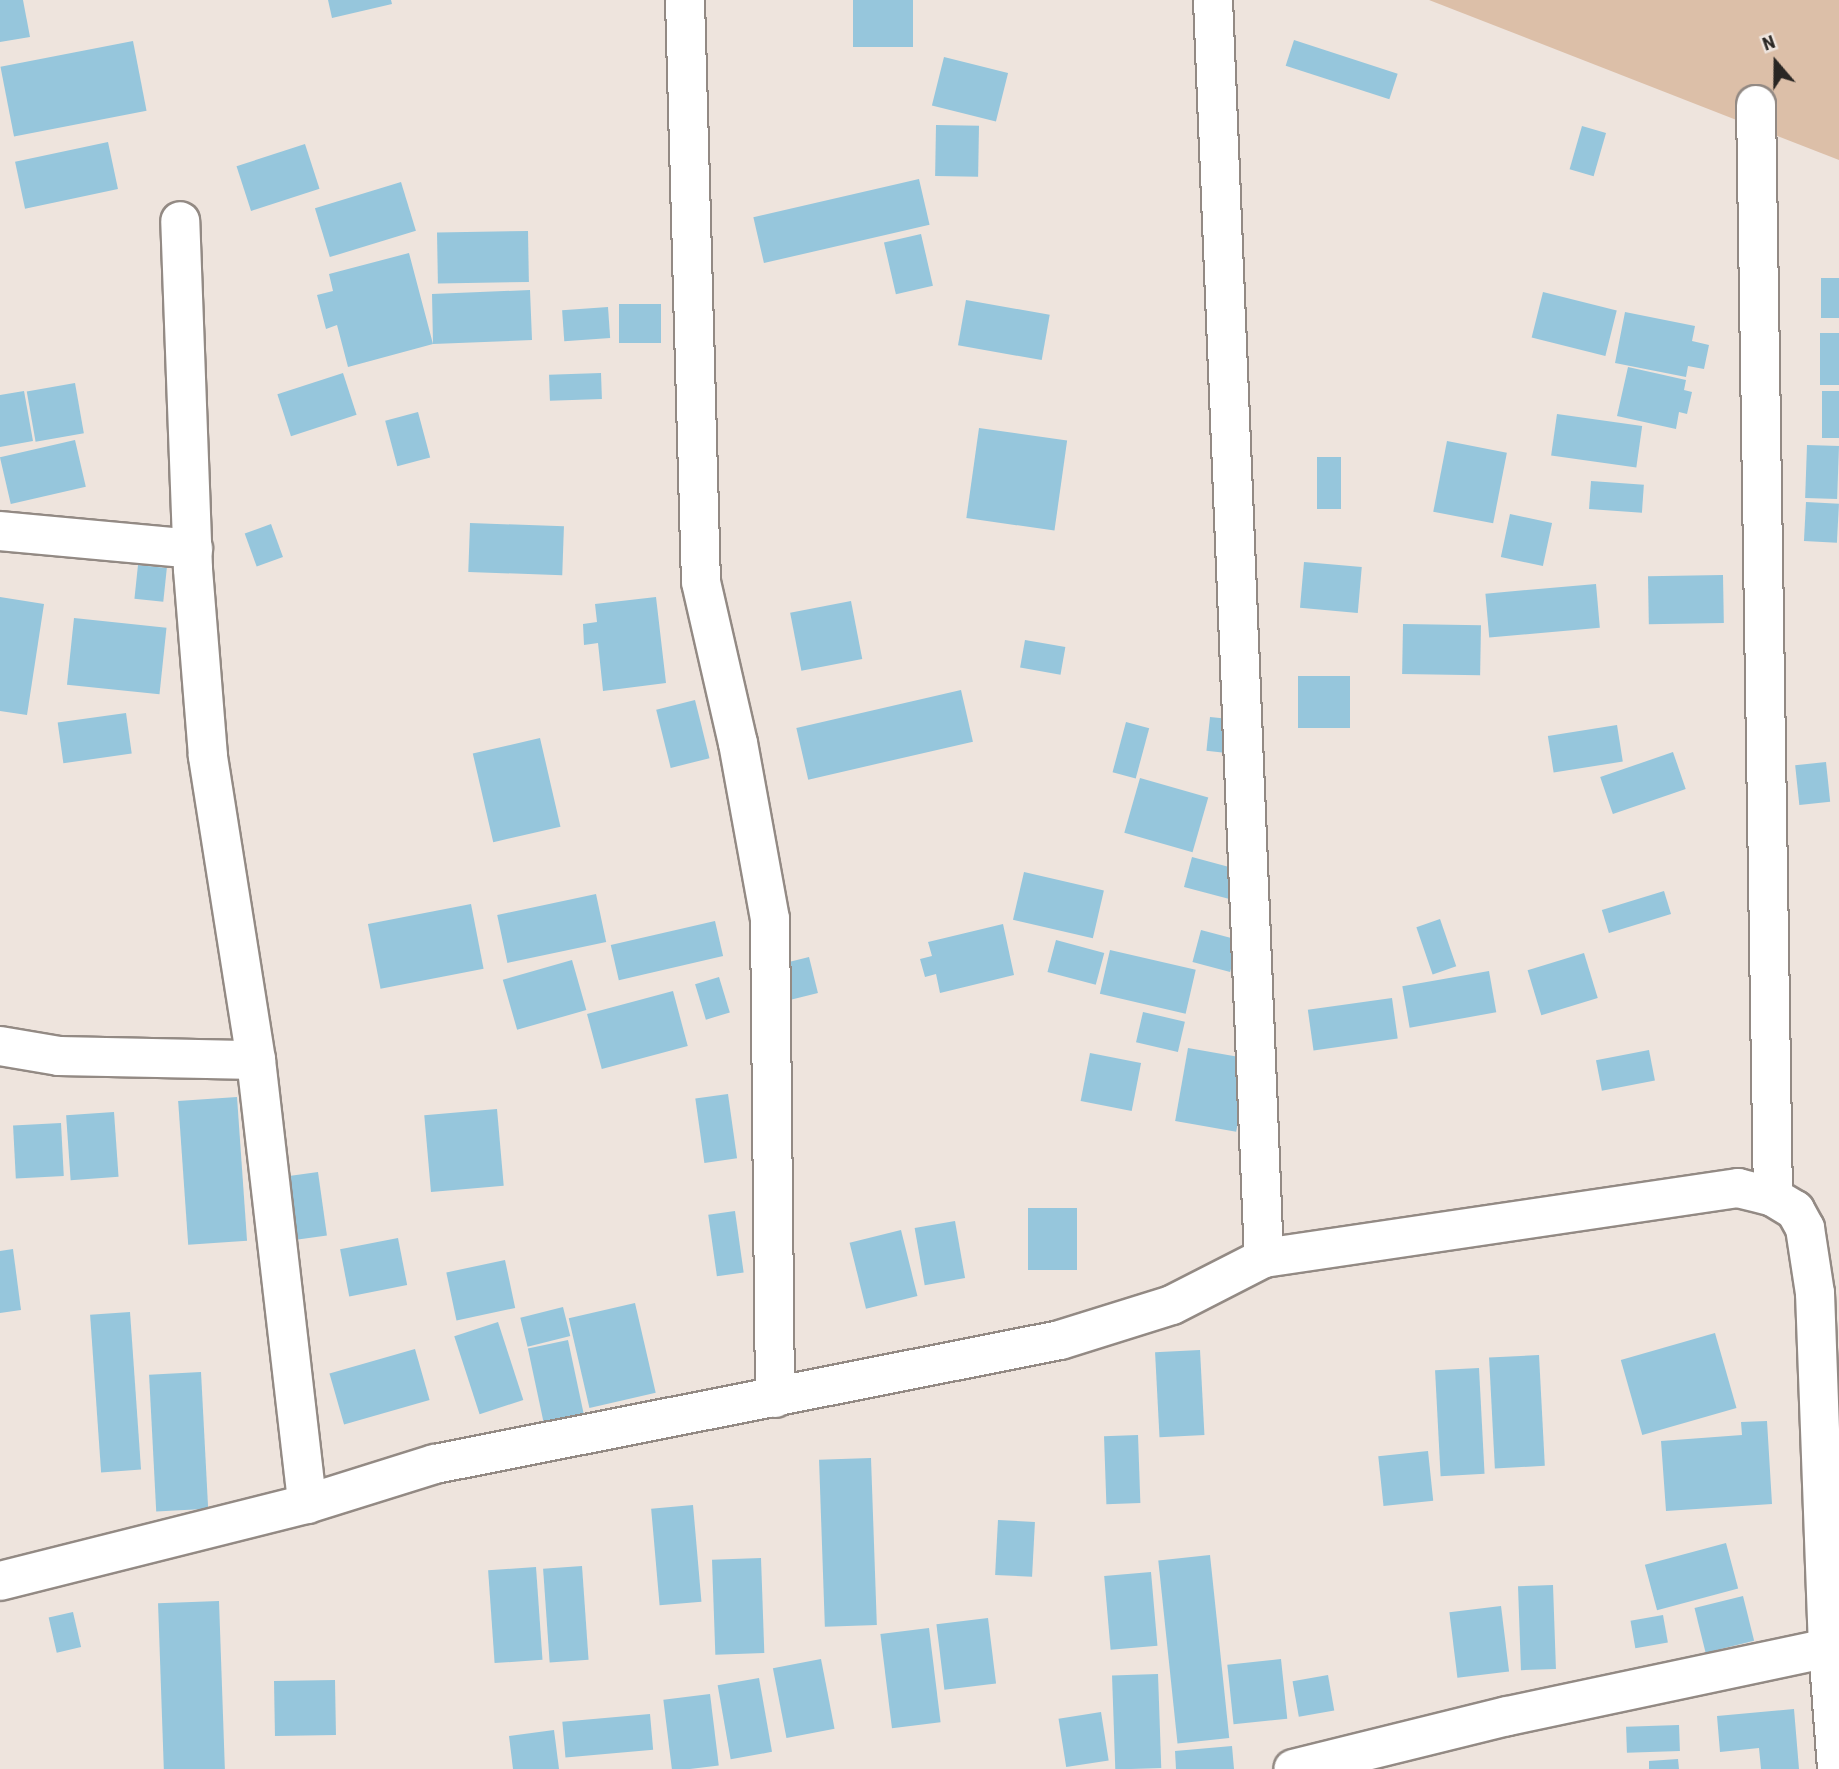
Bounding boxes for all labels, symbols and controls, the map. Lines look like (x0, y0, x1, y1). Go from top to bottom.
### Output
north arrow (1741, 28, 1811, 98)
text: N (1759, 30, 1778, 56)

